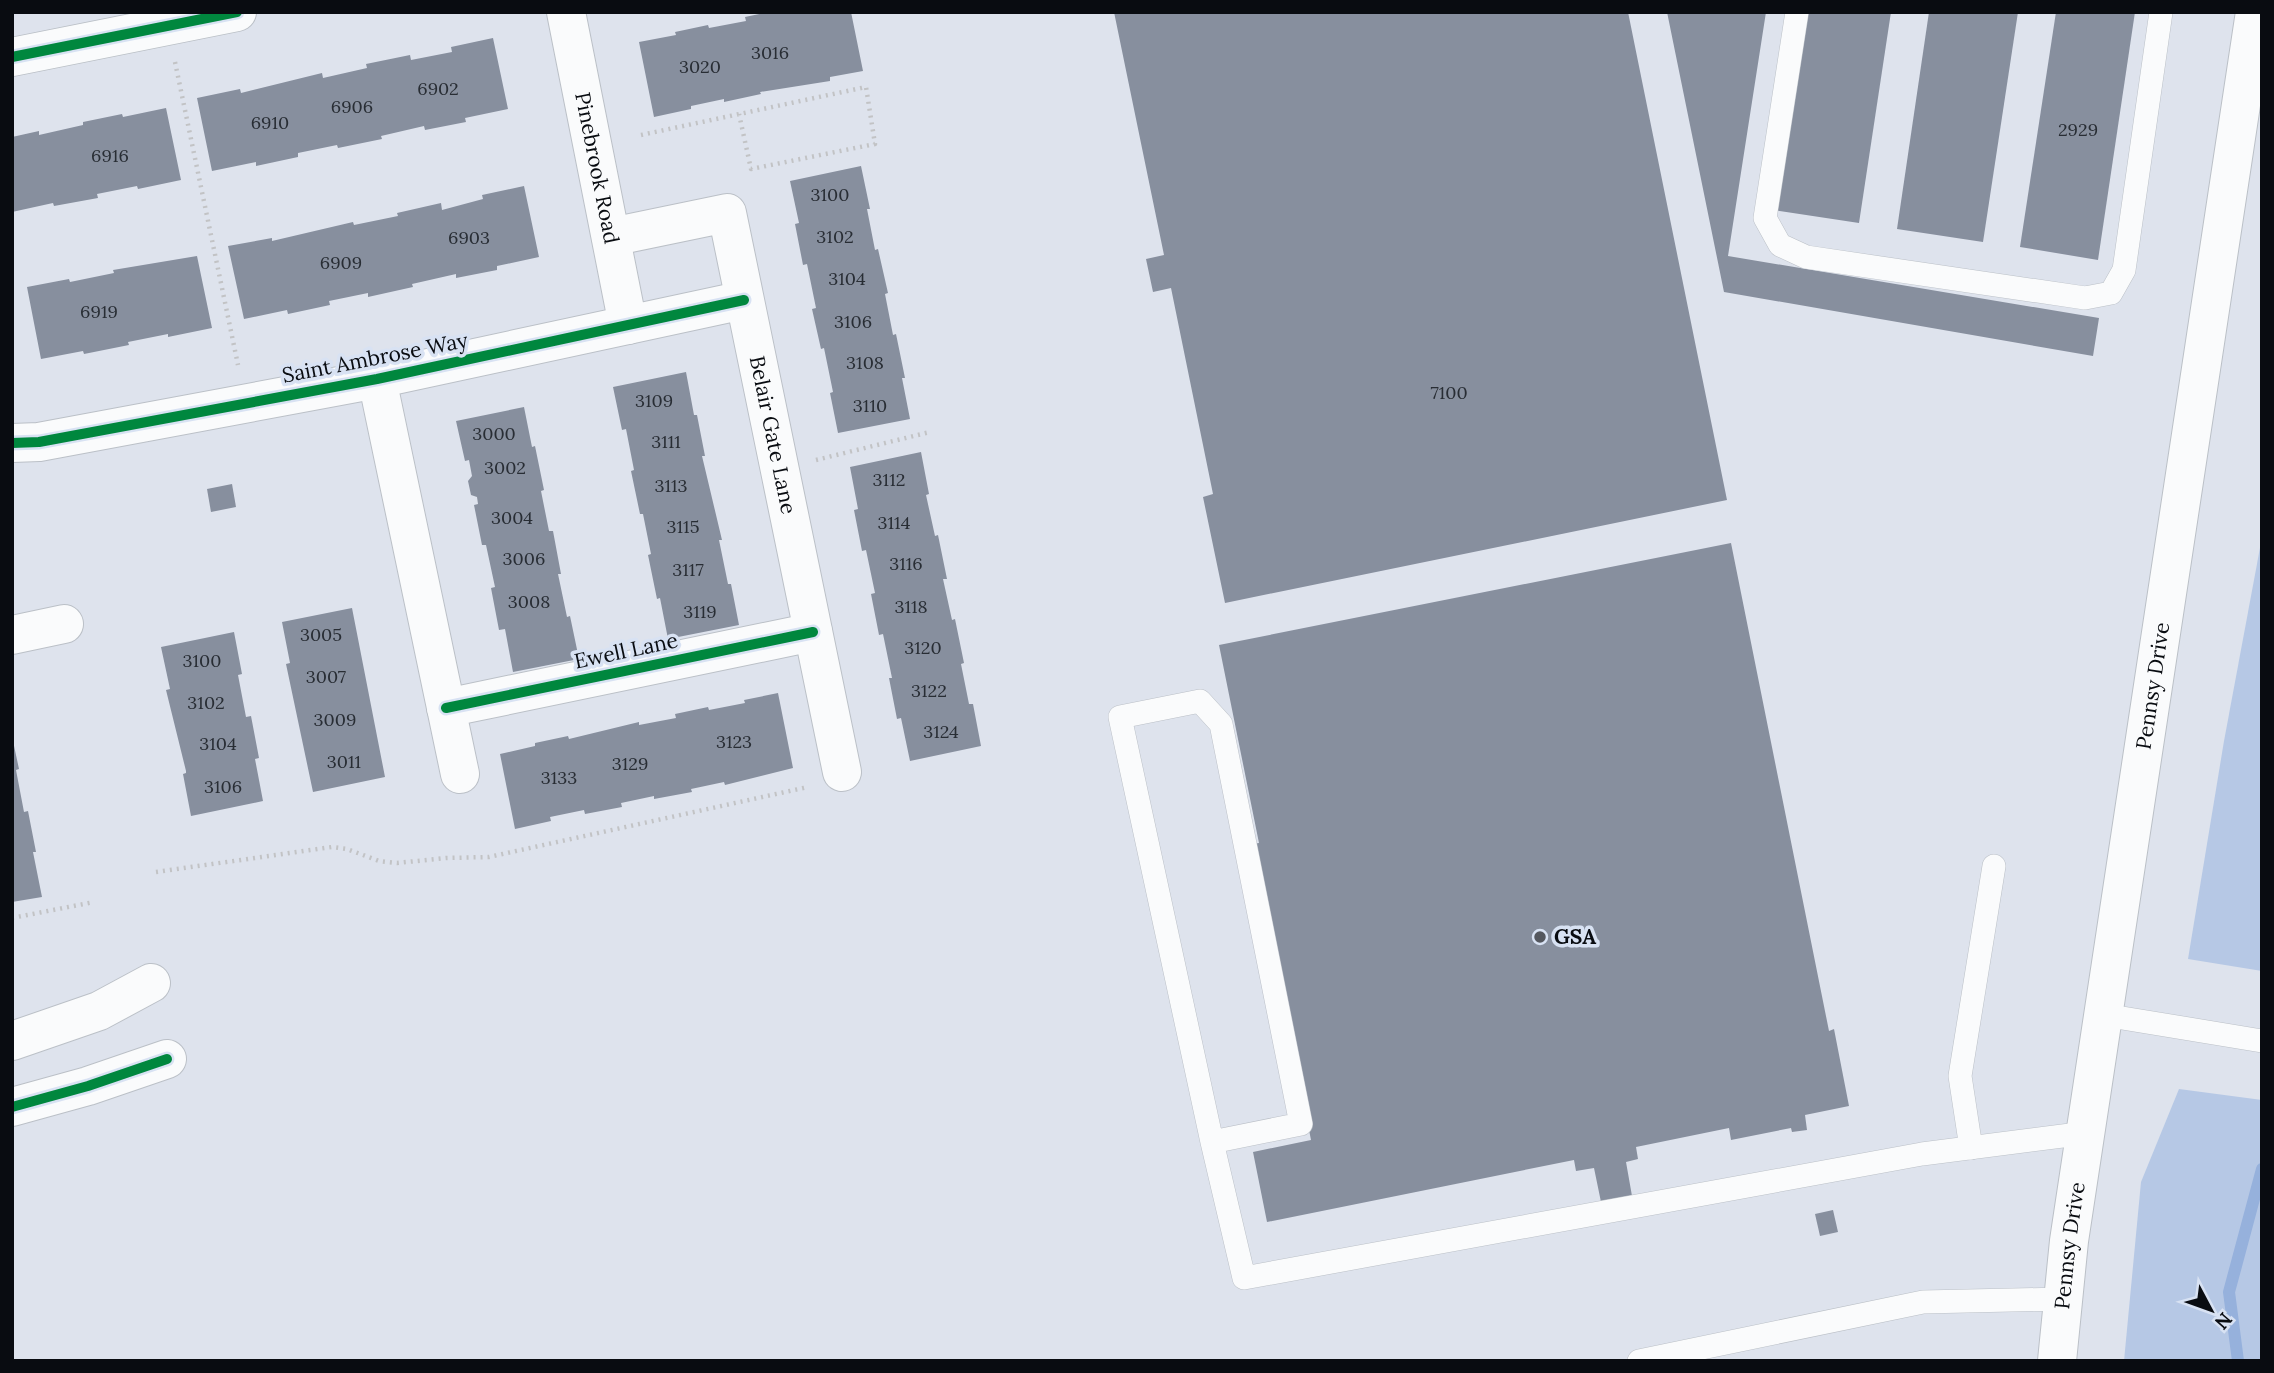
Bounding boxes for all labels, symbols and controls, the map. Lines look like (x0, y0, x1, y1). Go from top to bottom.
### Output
house number: 3016 (751, 41, 789, 64)
house number: 3020 (679, 55, 721, 78)
house number: 6902 (417, 77, 459, 100)
street label: Pinebrook Road (569, 90, 626, 246)
house number: 6906 (331, 95, 373, 118)
house number: 6910 (251, 111, 289, 134)
house number: 2929 (2058, 118, 2098, 141)
house number: 6916 (91, 144, 129, 167)
house number: 3100 (811, 183, 849, 206)
house number: 3102 (816, 225, 854, 248)
house number: 6903 (448, 226, 490, 249)
house number: 6909 (320, 251, 362, 274)
house number: 3104 (828, 267, 866, 290)
house number: 6919 (80, 300, 118, 323)
house number: 3106 (834, 310, 872, 333)
street label: Saint Ambrose Way (280, 326, 470, 389)
house number: 3108 (846, 351, 884, 374)
street label: Belair Gate Lane (744, 353, 803, 516)
house number: 7100 (1430, 381, 1468, 404)
house number: 3109 (635, 389, 673, 412)
house number: 3110 (853, 394, 887, 417)
house number: 3000 (472, 422, 516, 445)
house number: 3111 (651, 430, 681, 453)
house number: 3002 (484, 456, 526, 479)
house number: 3112 (873, 468, 905, 491)
house number: 3113 (654, 474, 688, 497)
house number: 3004 (491, 506, 533, 529)
house number: 3114 (878, 511, 911, 534)
house number: 3115 (667, 515, 699, 538)
house number: 3006 (503, 547, 545, 570)
house number: 3116 (889, 552, 923, 575)
house number: 3117 (672, 558, 704, 581)
house number: 3008 (508, 590, 550, 613)
house number: 3118 (894, 595, 928, 618)
house number: 3119 (683, 600, 717, 623)
street label: Pennsy Drive (2130, 620, 2175, 751)
house number: 3005 (300, 623, 342, 646)
street label: Ewell Lane (572, 626, 680, 675)
house number: 3120 (904, 636, 942, 659)
house number: 3100 (183, 649, 221, 672)
house number: 3007 (306, 665, 346, 688)
house number: 3122 (911, 679, 947, 702)
house number: 3102 (187, 691, 225, 714)
house number: 3009 (314, 708, 356, 731)
house number: 3124 (923, 720, 959, 743)
house number: 3123 (716, 730, 752, 753)
house number: 3104 (199, 732, 237, 755)
house number: 3011 (327, 750, 361, 773)
house number: 3129 (612, 752, 648, 775)
house number: 3133 (541, 766, 577, 789)
house number: 3106 (204, 775, 242, 798)
place label: GSA (1554, 923, 1596, 950)
marker: GSA (1532, 929, 1548, 945)
street label: Pennsy Drive (2048, 1180, 2091, 1311)
north arrow (2176, 1275, 2246, 1345)
text: N (2210, 1308, 2238, 1335)

